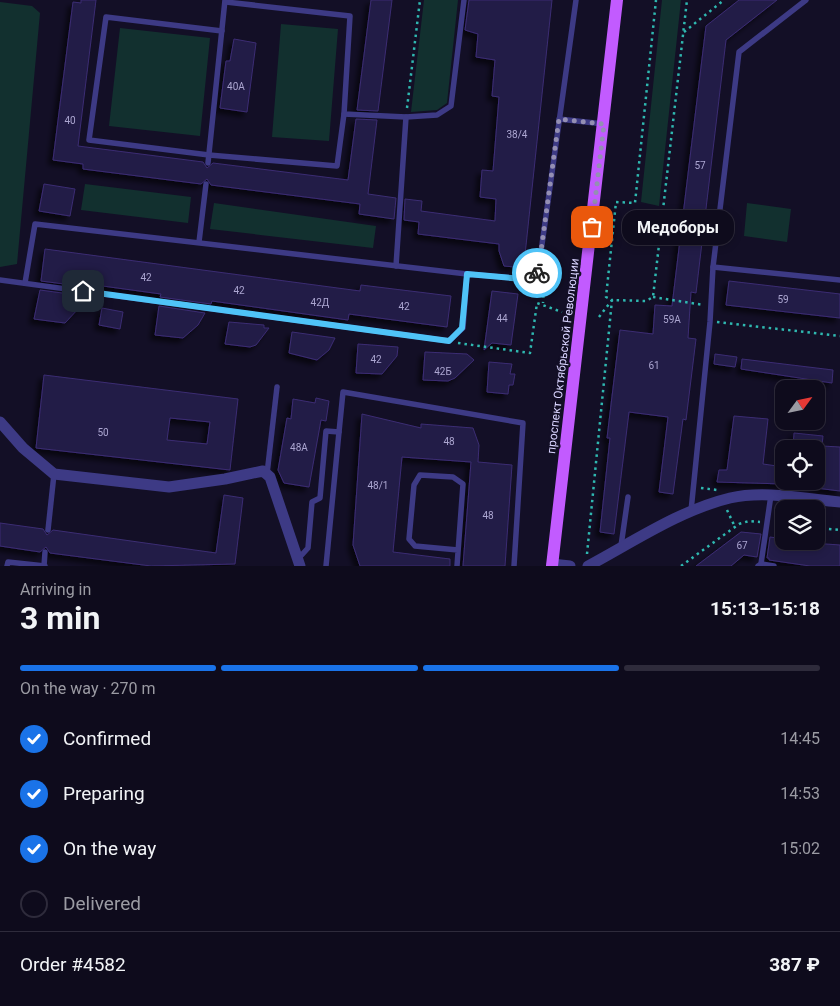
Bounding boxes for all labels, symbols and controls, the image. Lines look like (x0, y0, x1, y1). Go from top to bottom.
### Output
house number: 40А (227, 81, 245, 92)
house number: 40 (64, 115, 76, 126)
house number: 38/4 (507, 129, 528, 140)
house number: 57 (694, 160, 706, 171)
pin (571, 206, 613, 248)
callout: Медоборы (622, 210, 734, 244)
icon: bag (578, 213, 606, 241)
text: Медоборы (637, 218, 719, 237)
courier (512, 248, 562, 298)
street label: проспект Октябрьской Революции (544, 257, 582, 455)
icon: bike (523, 259, 551, 287)
pin (62, 270, 104, 312)
house number: 42 (140, 272, 152, 283)
icon: home (69, 277, 97, 305)
house number: 42 (233, 285, 245, 296)
house number: 59 (777, 294, 789, 305)
house number: 42Д (311, 297, 330, 308)
house number: 42 (398, 301, 410, 312)
house number: 44 (496, 313, 508, 324)
house number: 59А (663, 314, 681, 325)
house number: 42 (370, 354, 382, 365)
house number: 61 (648, 360, 660, 371)
house number: 42Б (434, 366, 452, 377)
north arrow (775, 380, 825, 430)
map controls (775, 380, 825, 550)
house number: 50 (97, 427, 109, 438)
house number: 48 (443, 436, 455, 447)
button: locate (775, 440, 825, 490)
house number: 48А (290, 442, 308, 453)
house number: 48/1 (368, 480, 389, 491)
button: layers (775, 500, 825, 550)
house number: 48 (482, 510, 494, 521)
house number: 67 (736, 540, 748, 551)
text: Arriving in (20, 580, 91, 599)
text: 15:13–15:18 (710, 597, 820, 620)
text: 3 min (20, 599, 100, 637)
text: On the way · 270 m (20, 679, 156, 698)
icon: check (20, 725, 48, 753)
text: Confirmed (63, 727, 151, 750)
text: 14:45 (780, 729, 820, 748)
icon: check (20, 780, 48, 808)
text: Preparing (63, 782, 145, 805)
text: 14:53 (780, 784, 820, 803)
icon: check (20, 835, 48, 863)
text: On the way (63, 837, 156, 860)
text: 15:02 (780, 839, 820, 858)
text: Delivered (63, 892, 141, 915)
text: Order #4582 (20, 953, 126, 976)
text: 387 ₽ (769, 953, 820, 976)

